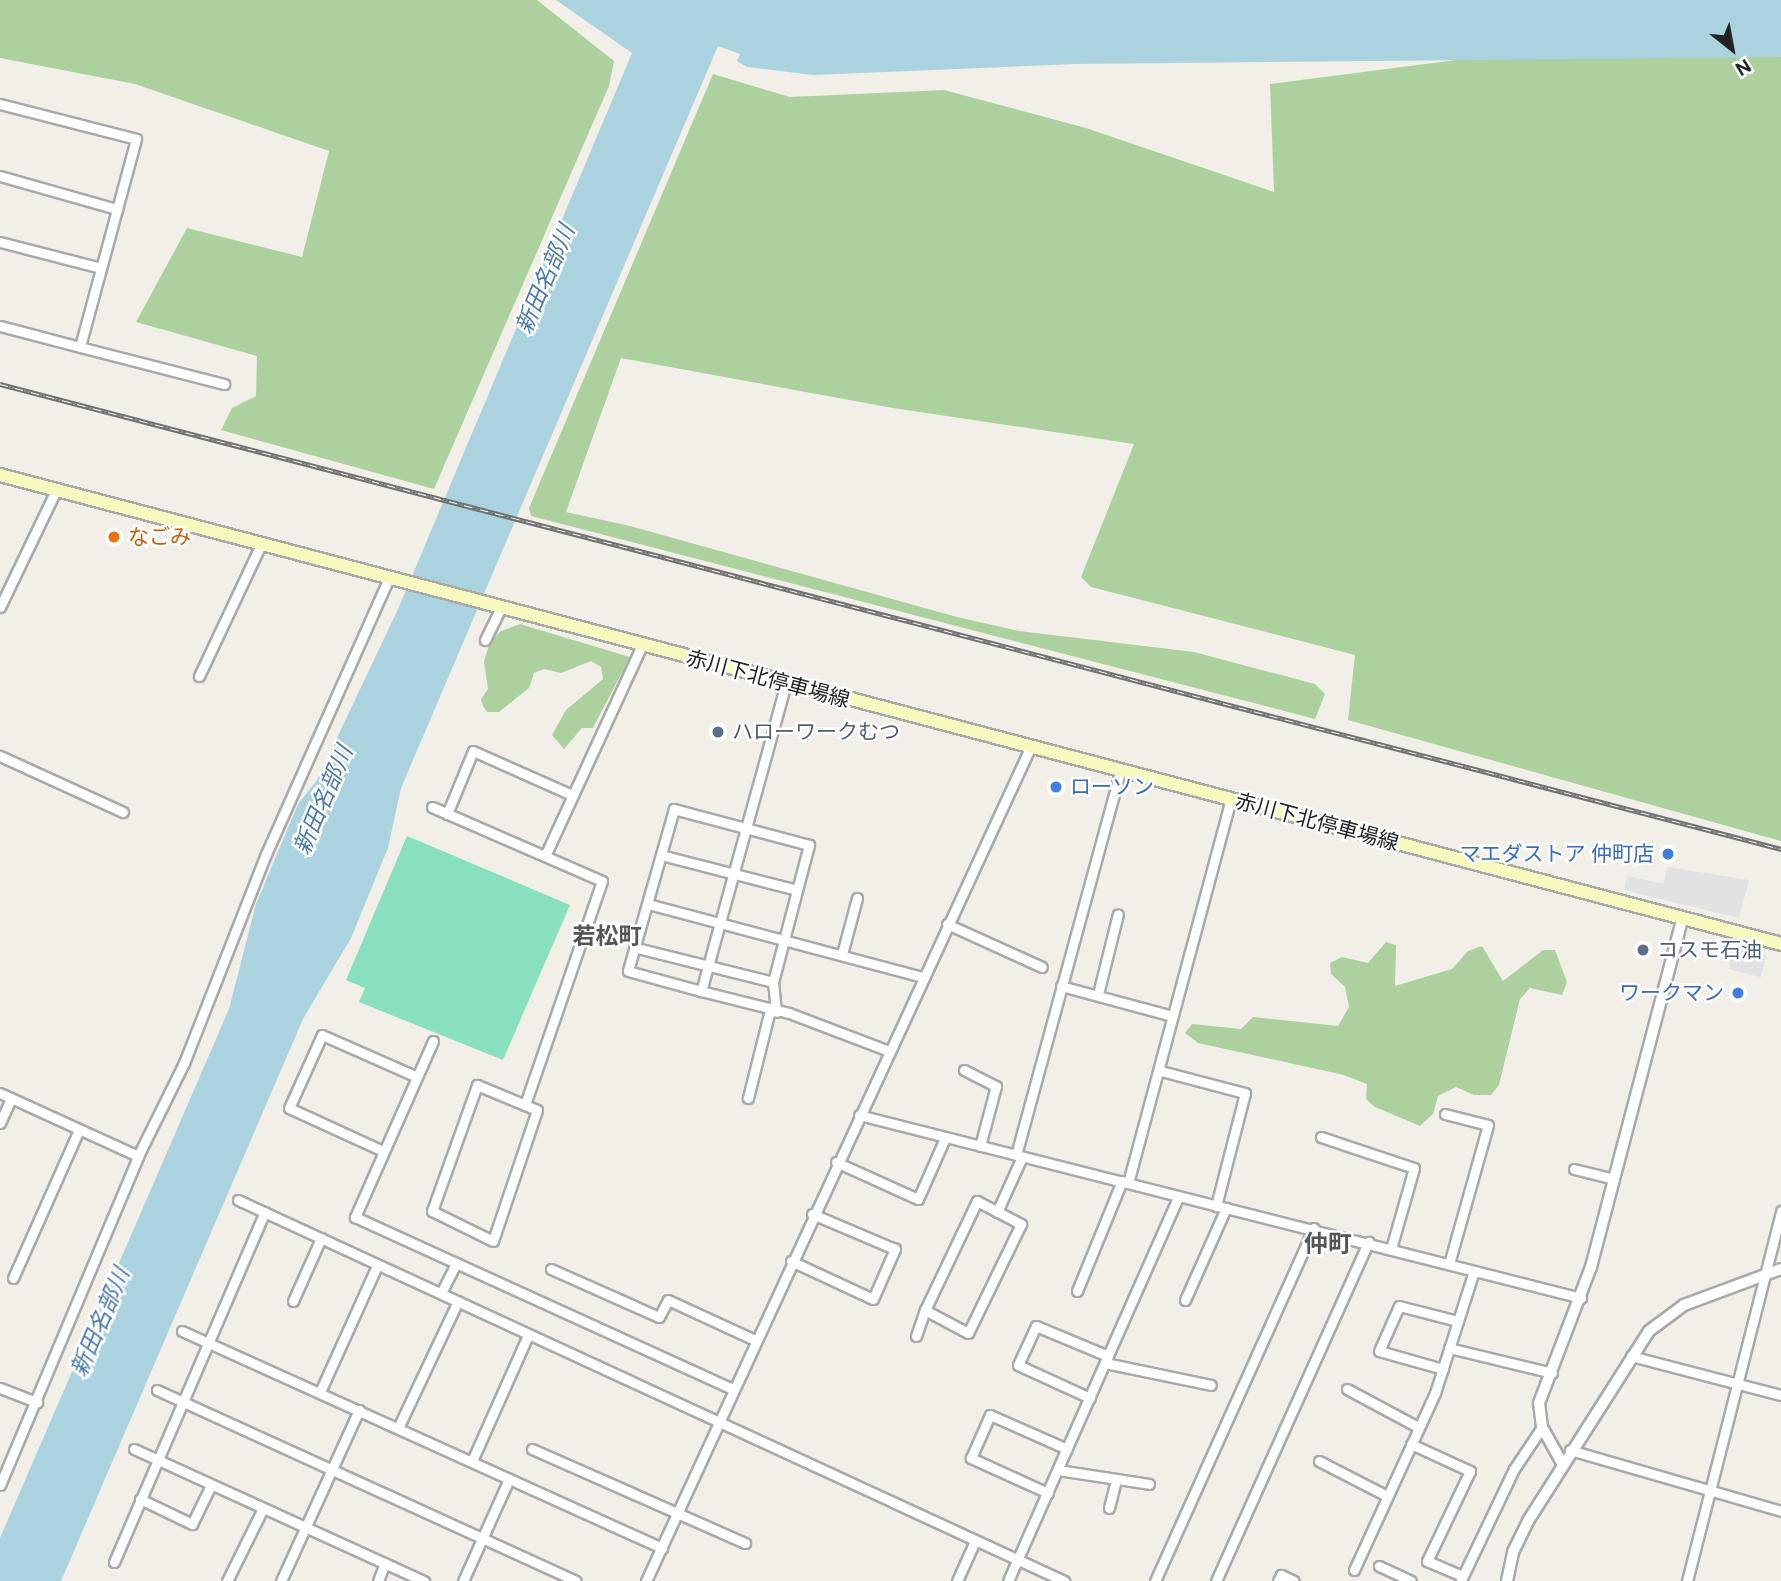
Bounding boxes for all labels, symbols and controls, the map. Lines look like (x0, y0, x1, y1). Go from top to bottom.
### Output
north arrow (1697, 14, 1767, 84)
text: N (1731, 53, 1755, 82)
water label: 新田名部川 (510, 221, 580, 337)
place label: なごみ (128, 524, 191, 550)
marker: なごみ (106, 529, 122, 545)
street label: 赤川下北停車場線 (684, 645, 852, 713)
place label: ハローワークむつ (732, 719, 900, 745)
marker: ハローワークむつ (710, 724, 726, 740)
water label: 新田名部川 (288, 742, 358, 858)
place label: ローソン (1070, 774, 1154, 800)
marker: ローソン (1048, 779, 1064, 795)
street label: 赤川下北停車場線 (1233, 788, 1401, 856)
place label: マエダストア 仲町店 (1459, 841, 1654, 867)
marker: マエダストア 仲町店 (1660, 846, 1676, 862)
district label: 若松町 (573, 922, 641, 950)
place label: コスモ石油 (1657, 937, 1762, 963)
marker: コスモ石油 (1635, 942, 1651, 958)
place label: ワークマン (1619, 980, 1724, 1006)
marker: ワークマン (1730, 985, 1746, 1001)
district label: 仲町 (1304, 1230, 1352, 1258)
water label: 新田名部川 (65, 1264, 135, 1380)

